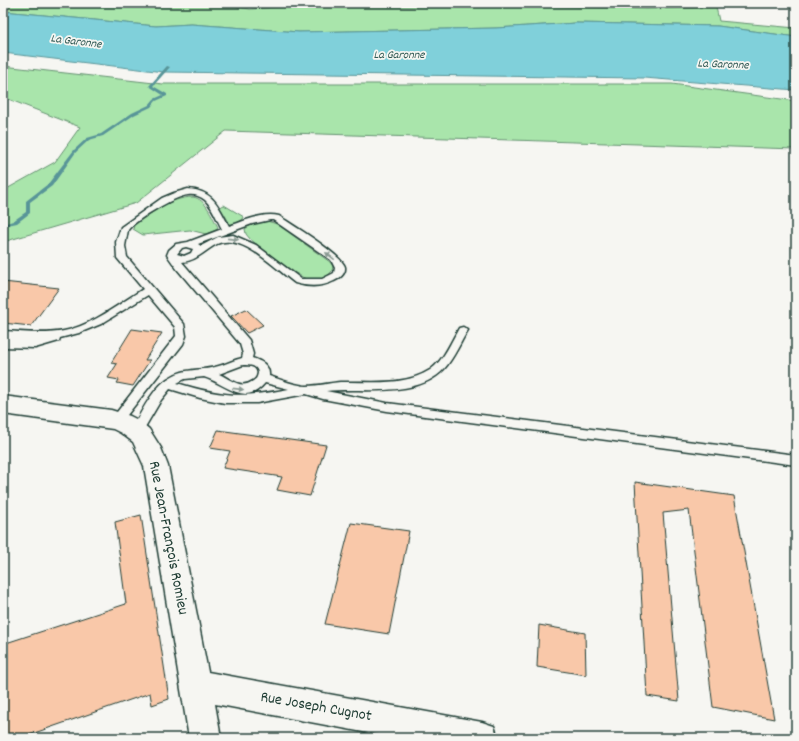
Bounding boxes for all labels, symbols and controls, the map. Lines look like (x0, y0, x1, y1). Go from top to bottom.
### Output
water label: La Garonne (50, 30, 103, 54)
water label: La Garonne (373, 47, 425, 64)
water label: La Garonne (697, 56, 750, 74)
one-way arrow (227, 235, 239, 242)
one-way arrow (325, 252, 336, 260)
one-way arrow (232, 385, 245, 392)
street label: Rue Jean-François Romieu (142, 459, 194, 617)
street label: Rue Joseph Cugnot (258, 686, 374, 728)

